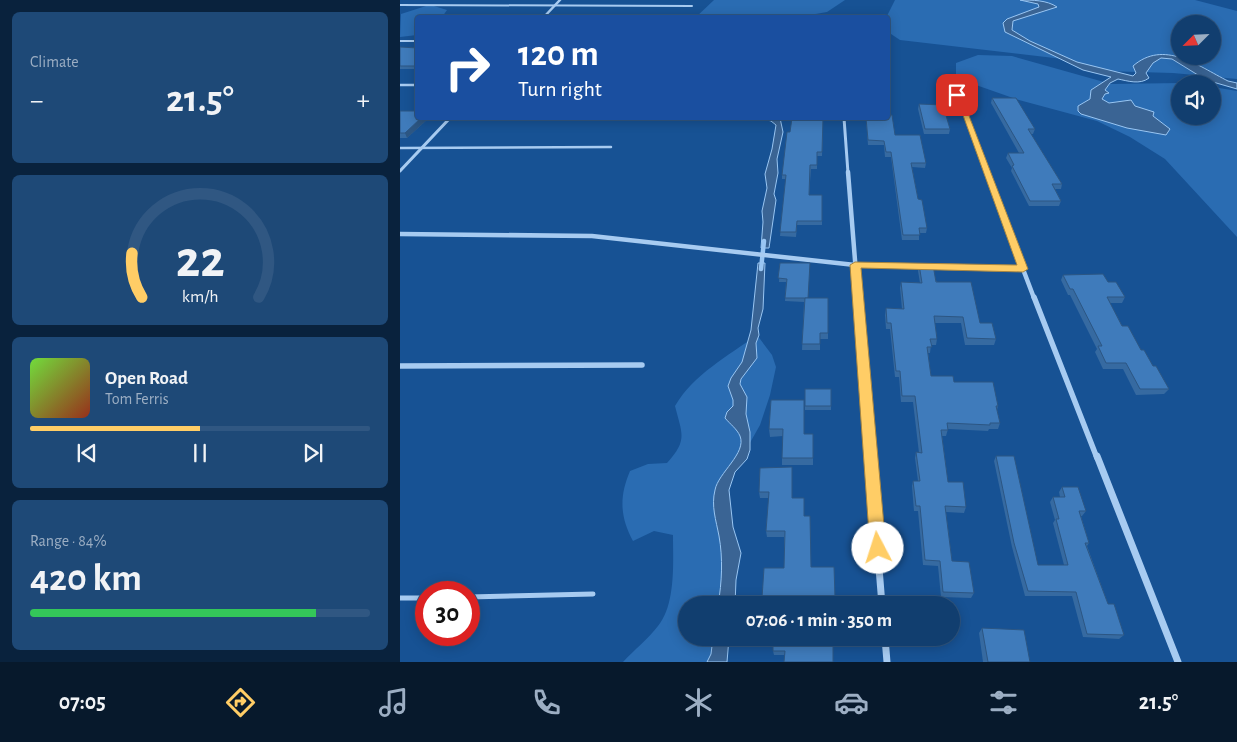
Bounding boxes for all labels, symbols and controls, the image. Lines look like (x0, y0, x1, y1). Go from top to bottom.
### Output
north arrow (1171, 15, 1221, 65)
map controls (1171, 15, 1221, 125)
icon: right (435, 35, 500, 100)
text: 120 m (518, 37, 599, 72)
text: Climate (30, 54, 79, 70)
pin (936, 74, 978, 116)
button: sound (1171, 75, 1221, 125)
text: Turn right (518, 78, 602, 100)
text: 21.5° (166, 81, 234, 119)
icon: arrive (943, 81, 971, 109)
text: − (30, 87, 43, 115)
text: + (357, 87, 370, 115)
text: 22 (176, 234, 224, 286)
text: km/h (182, 288, 218, 306)
text: Open Road (105, 369, 188, 388)
text: Tom Ferris (105, 391, 169, 407)
icon: previous (73, 439, 101, 467)
icon: pause (186, 439, 214, 467)
icon: next (299, 439, 327, 467)
position arrow (851, 521, 903, 573)
text: Range · 84% (30, 533, 107, 549)
text: 420 km (30, 560, 142, 598)
speed limit sign: 30 (415, 581, 480, 646)
text: 07:06 · 1 min · 350 m (746, 611, 892, 630)
icon: directions (223, 685, 258, 720)
icon: music (376, 685, 411, 720)
icon: phone (529, 685, 564, 720)
icon: climate (681, 685, 716, 720)
icon: car (834, 685, 869, 720)
icon: filters (986, 685, 1021, 720)
text: 07:05 (59, 691, 106, 713)
text: 21.5° (1139, 691, 1178, 713)

